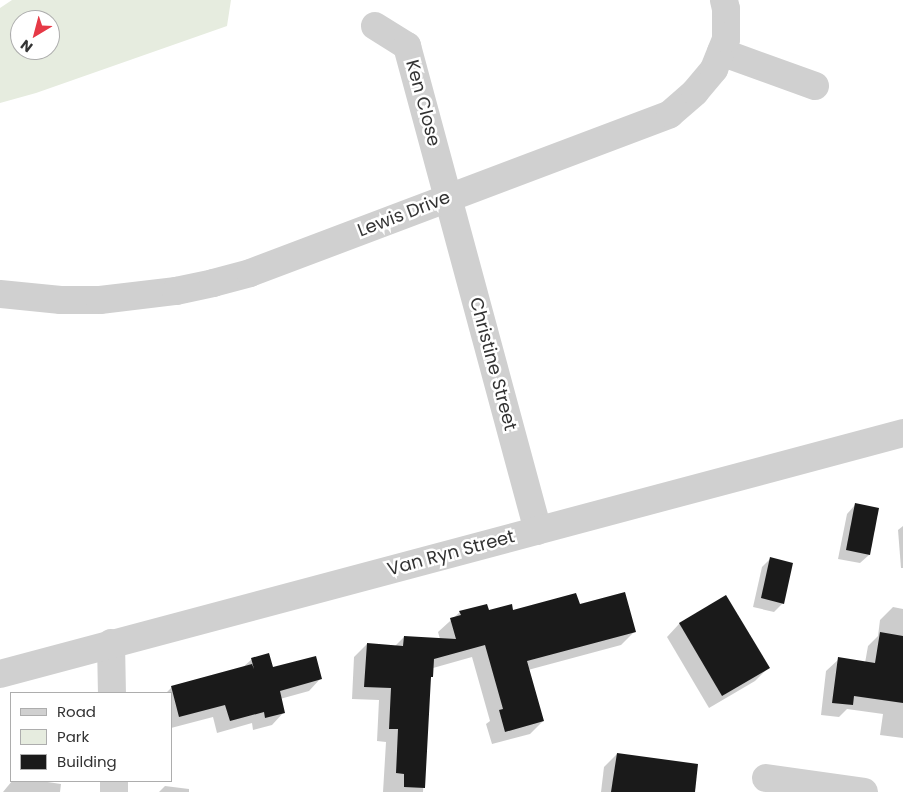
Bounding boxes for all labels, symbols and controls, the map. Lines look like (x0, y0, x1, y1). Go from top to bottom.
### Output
north arrow (10, 10, 60, 60)
text: N (16, 35, 37, 57)
street label: Ken Close (401, 57, 445, 149)
street label: Lewis Drive (355, 186, 453, 242)
street label: Christine Street (465, 295, 521, 433)
street label: Van Ryn Street (385, 526, 517, 580)
legend (10, 692, 172, 782)
text: Road (57, 701, 96, 722)
text: Park (57, 726, 89, 747)
text: Building (57, 751, 117, 772)

